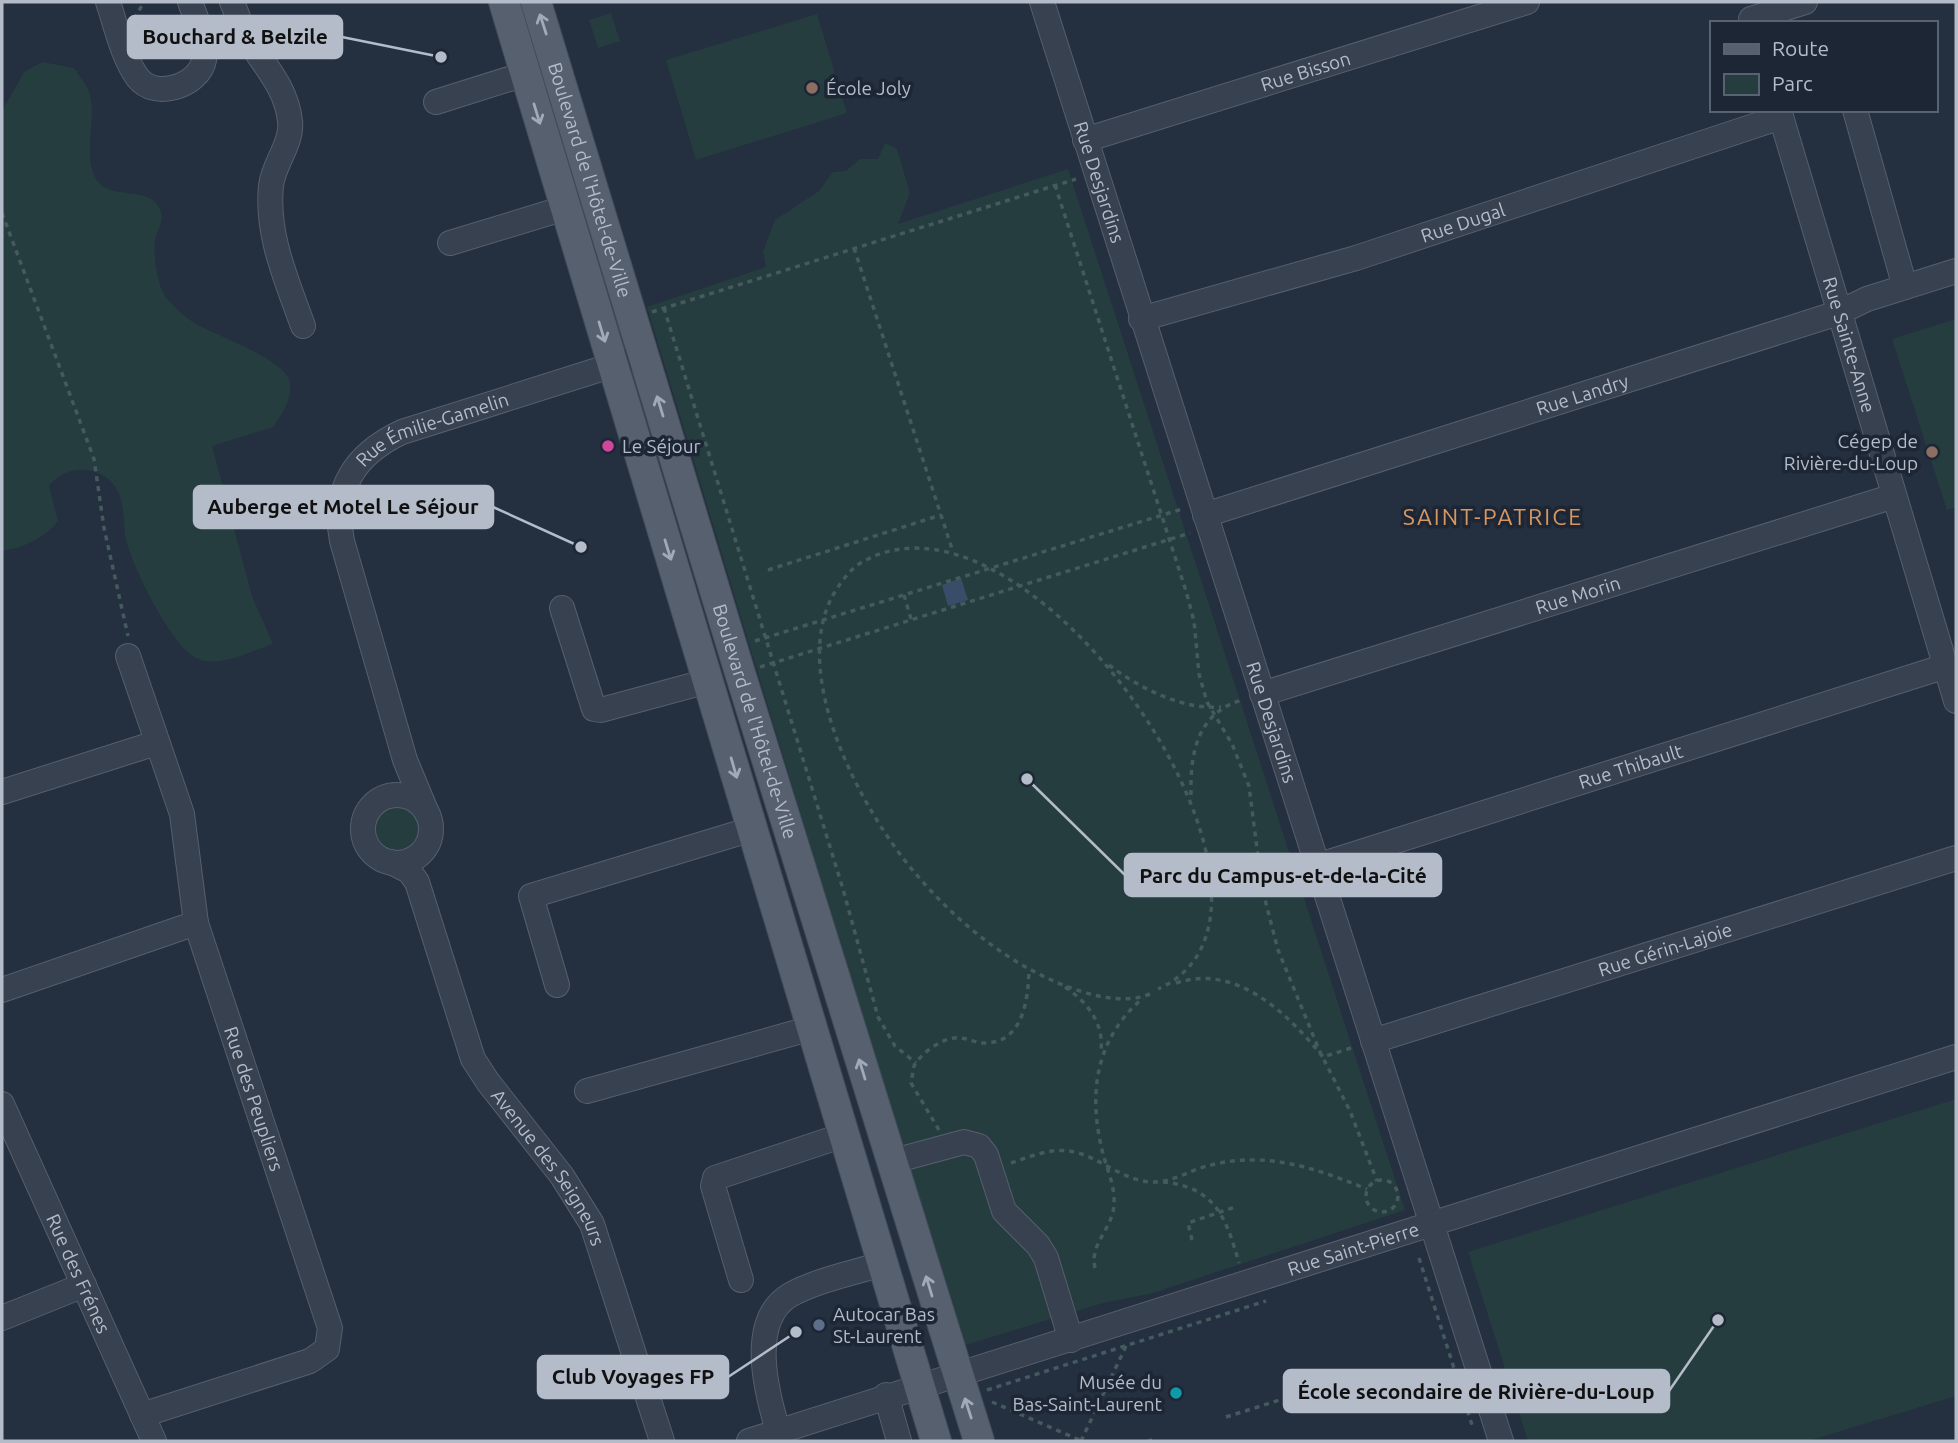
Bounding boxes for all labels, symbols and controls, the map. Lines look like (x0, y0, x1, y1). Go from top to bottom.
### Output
one-way arrow (536, 13, 549, 35)
callout: Bouchard & Belzile (128, 16, 342, 58)
legend (1710, 21, 1937, 112)
text: Bouchard & Belzile (142, 24, 328, 48)
text: Route (1772, 36, 1829, 60)
street label: Rue Bisson (1258, 47, 1353, 95)
street label: Boulevard de l'Hôtel-de-Ville (544, 60, 636, 300)
text: Parc (1772, 71, 1813, 95)
place label: École Joly (826, 77, 911, 99)
marker: École Joly (804, 80, 820, 96)
one-way arrow (532, 103, 545, 125)
street label: Rue Desjardins (1070, 119, 1129, 246)
street label: Rue Dugal (1418, 198, 1508, 247)
street label: Rue Sainte-Anne (1819, 274, 1880, 415)
one-way arrow (597, 321, 610, 343)
street label: Rue Landry (1533, 370, 1631, 420)
street label: Rue Émilie-Gamelin (351, 388, 511, 471)
one-way arrow (652, 395, 665, 417)
place label: Cégep de Rivière-du-Loup (1784, 430, 1918, 474)
place label: Le Séjour (622, 435, 701, 457)
marker: Le Séjour (600, 438, 616, 454)
marker: Cégep de Rivière-du-Loup (1924, 444, 1940, 460)
callout: Auberge et Motel Le Séjour (194, 486, 493, 528)
text: Auberge et Motel Le Séjour (207, 494, 479, 518)
district label: SAINT-PATRICE (1403, 504, 1583, 529)
one-way arrow (662, 539, 675, 561)
street label: Rue Morin (1533, 571, 1623, 619)
street label: Boulevard de l'Hôtel-de-Ville (709, 601, 802, 841)
street label: Rue Desjardins (1242, 659, 1301, 786)
street label: Rue Thibault (1576, 739, 1686, 793)
one-way arrow (728, 756, 741, 778)
callout: Parc du Campus-et-de-la-Cité (1125, 854, 1441, 896)
text: Parc du Campus-et-de-la-Cité (1139, 863, 1427, 887)
street label: Rue Gérin-Lajoie (1595, 918, 1735, 981)
street label: Rue des Peupliers (220, 1024, 288, 1174)
one-way arrow (854, 1058, 867, 1080)
street label: Avenue des Seigneurs (487, 1085, 609, 1248)
street label: Rue des Frénes (42, 1210, 115, 1337)
street label: Rue Saint-Pierre (1285, 1218, 1422, 1280)
one-way arrow (922, 1275, 935, 1297)
place label: Autocar Bas St-Laurent (833, 1303, 935, 1347)
marker: Autocar Bas St-Laurent (811, 1317, 827, 1333)
callout: Club Voyages FP (538, 1356, 728, 1398)
text: Club Voyages FP (552, 1364, 714, 1388)
callout: École secondaire de Rivière-du-Loup (1284, 1370, 1669, 1412)
place label: Musée du Bas-Saint-Laurent (1012, 1371, 1163, 1415)
text: École secondaire de Rivière-du-Loup (1297, 1379, 1655, 1403)
marker: Musée du Bas-Saint-Laurent (1168, 1385, 1184, 1401)
one-way arrow (961, 1397, 973, 1419)

